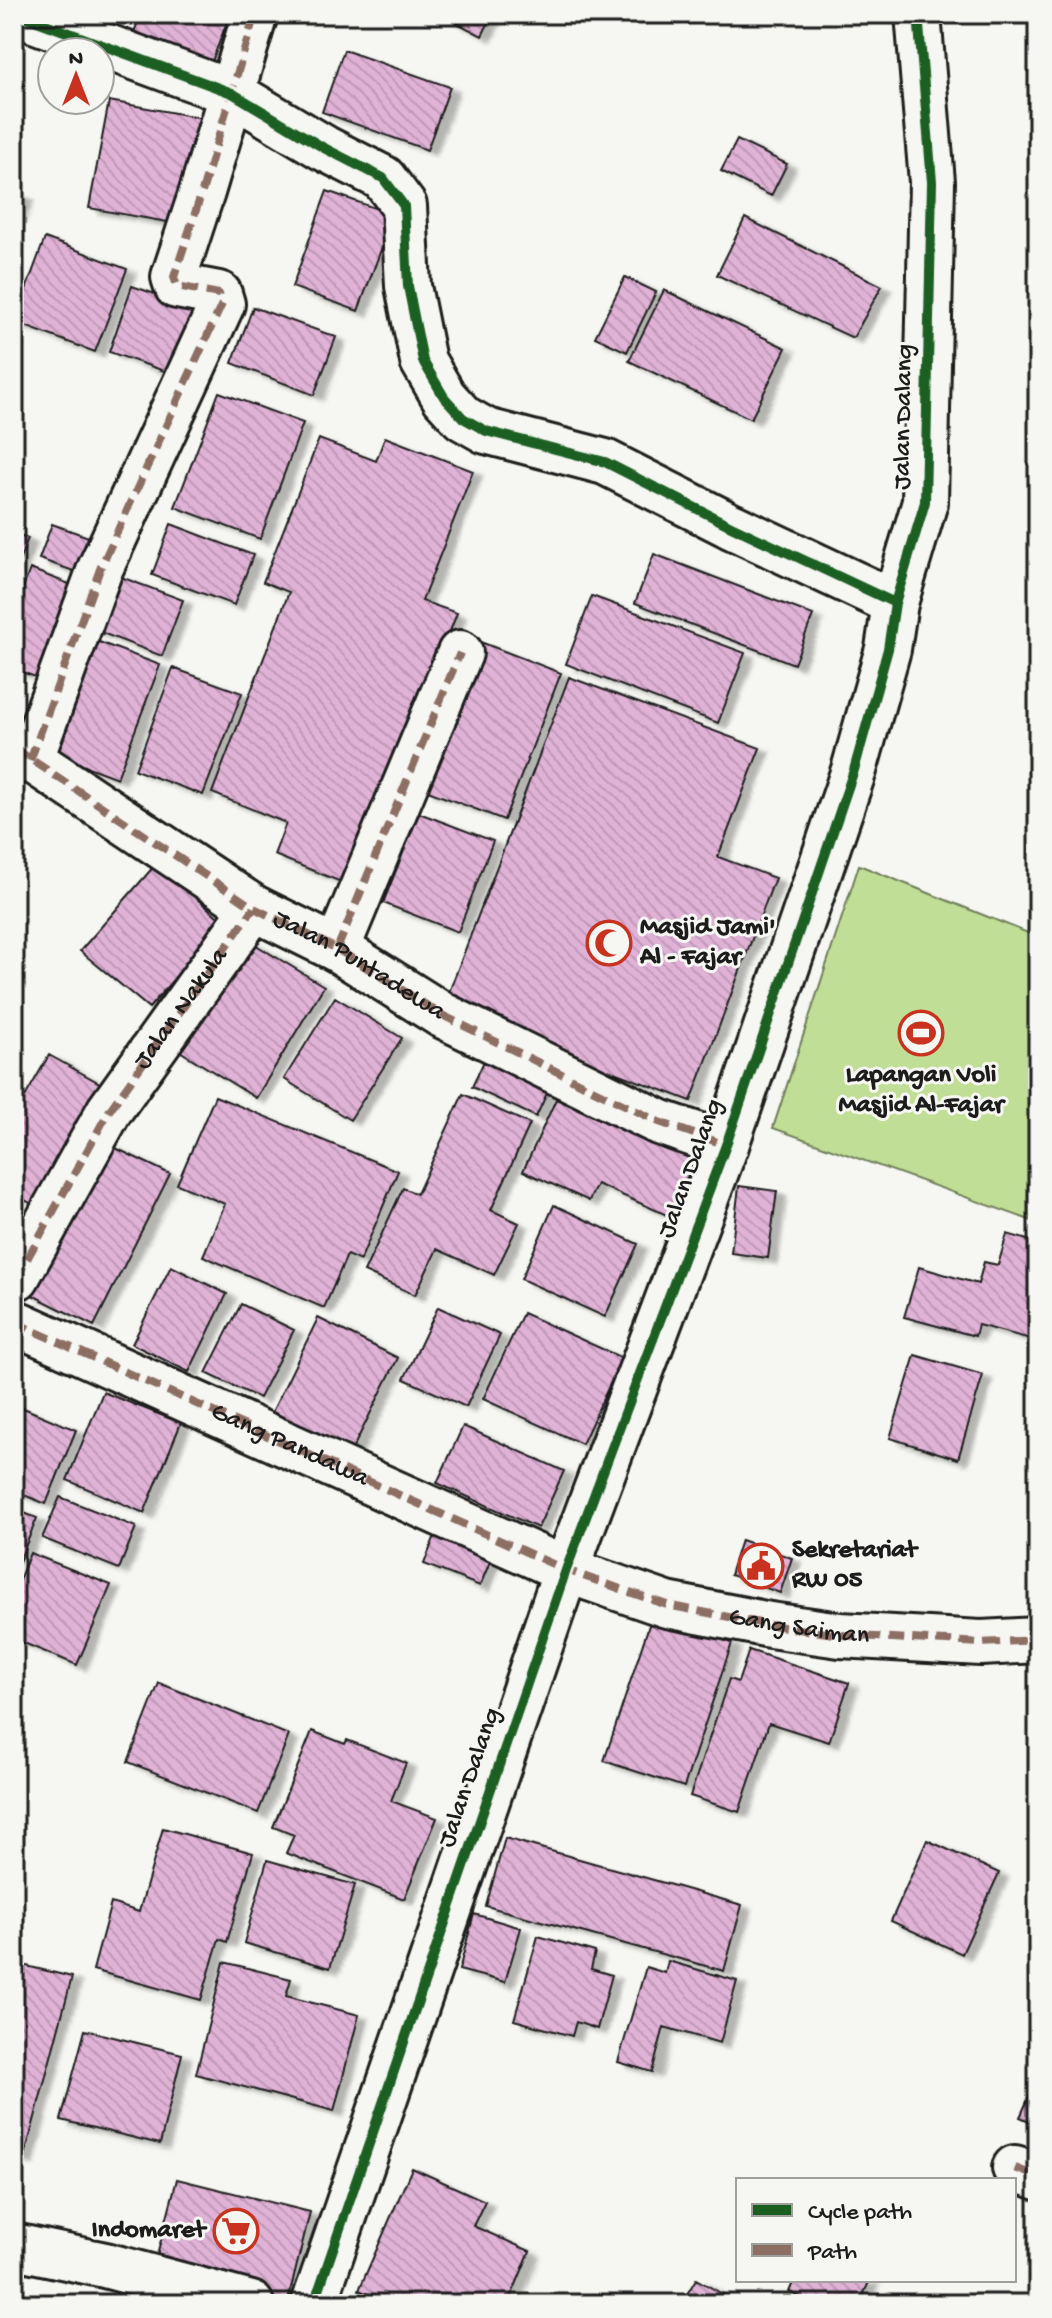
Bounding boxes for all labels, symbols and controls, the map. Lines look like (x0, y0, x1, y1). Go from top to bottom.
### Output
north arrow (36, 36, 116, 116)
text: N (69, 47, 83, 73)
street label: Jalan Dalang (888, 344, 922, 490)
street label: Jalan Puntadewa (267, 904, 452, 1029)
place label: Masjid Jami' Al - Fajar (639, 913, 776, 974)
mosque icon: Masjid Jami' Al - Fajar (585, 919, 633, 967)
street label: Jalan Nakula (128, 941, 237, 1076)
sports icon: Lapangan Voli Masjid Al-Fajar (897, 1009, 945, 1057)
place label: Lapangan Voli Masjid Al-Fajar (839, 1061, 1006, 1122)
street label: Jalan Dalang (653, 1095, 731, 1243)
street label: Gang Pandawa (206, 1397, 375, 1495)
place label: Sekretariat RW 05 (791, 1536, 919, 1597)
public building icon: Sekretariat RW 05 (737, 1542, 785, 1590)
street label: Gang Saiman (726, 1602, 871, 1652)
street label: Jalan Dalang (433, 1704, 509, 1852)
legend (736, 2178, 1016, 2282)
text: Cycle path (808, 2199, 912, 2228)
supermarket icon: Indomaret (212, 2207, 260, 2255)
place label: Indomaret (92, 2216, 207, 2247)
text: Path (807, 2239, 857, 2268)

